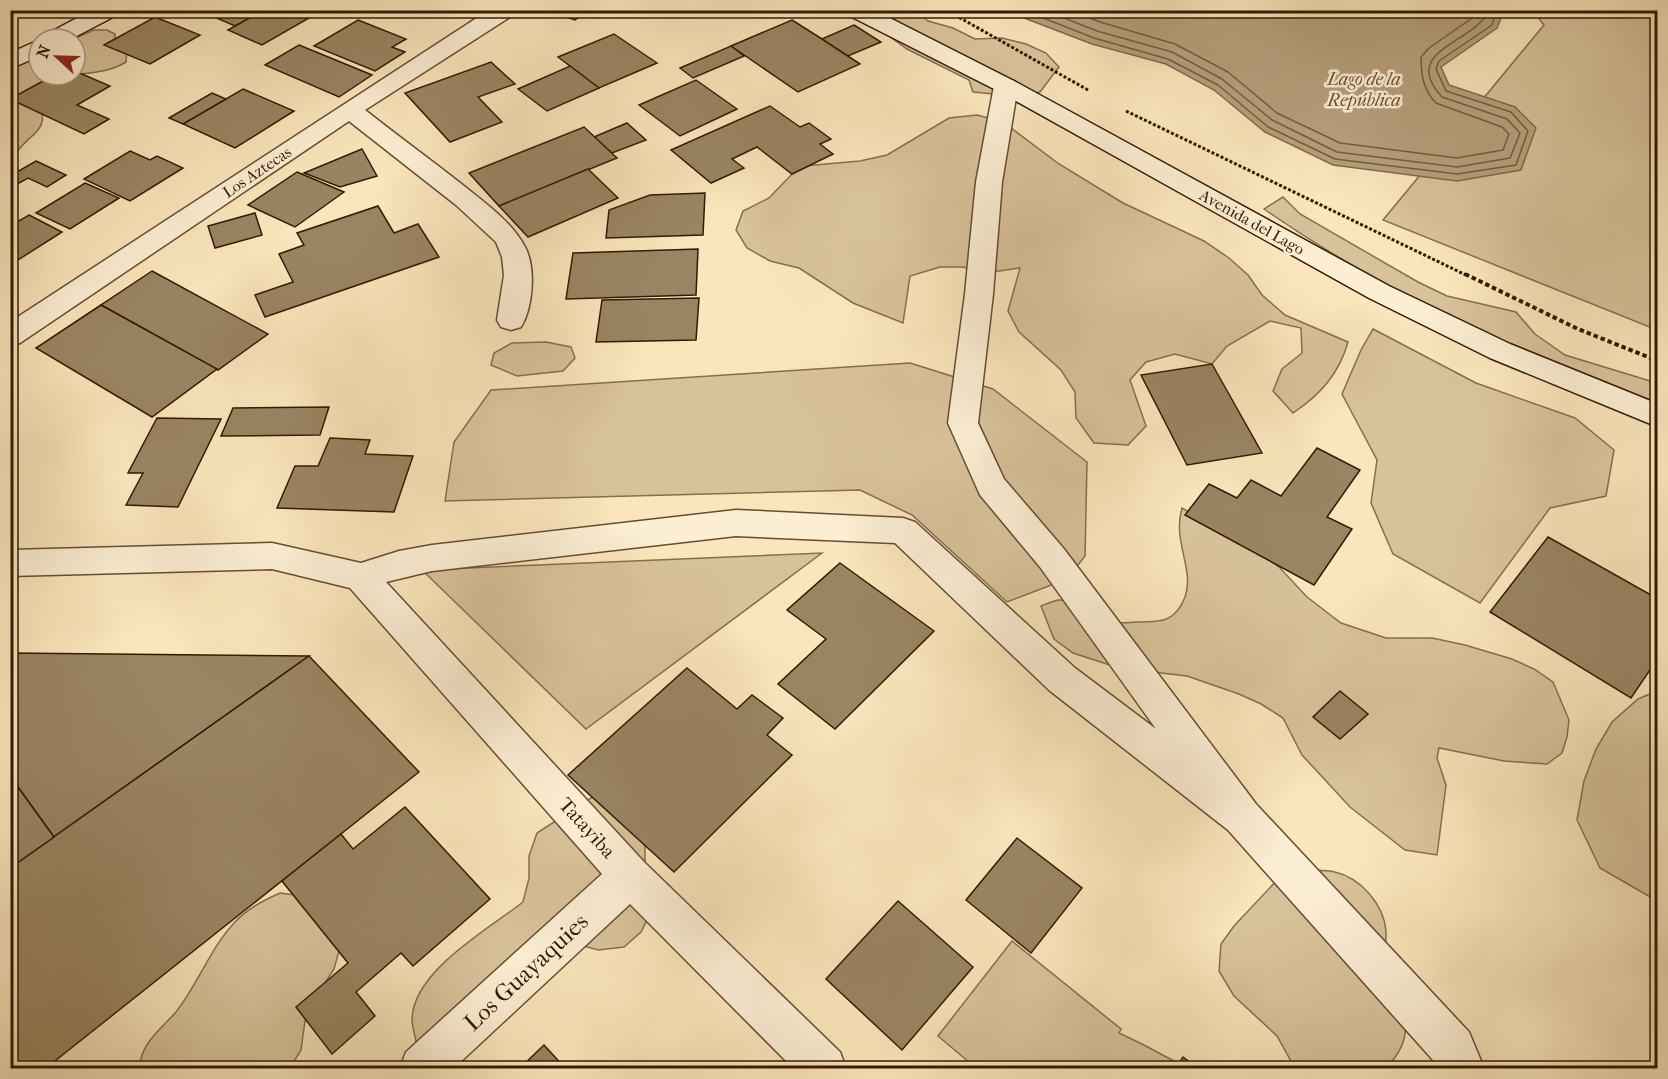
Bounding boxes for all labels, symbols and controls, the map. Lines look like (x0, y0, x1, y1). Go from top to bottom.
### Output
north arrow (27, 27, 87, 87)
text: N (32, 42, 55, 61)
water label: Lago de la República (1325, 69, 1401, 111)
street label: Los Aztecas (219, 142, 295, 202)
street label: Avenida del Lago (1195, 185, 1308, 259)
street label: Tatayiba (554, 793, 621, 863)
street label: Los Guayaquies (458, 907, 594, 1037)

